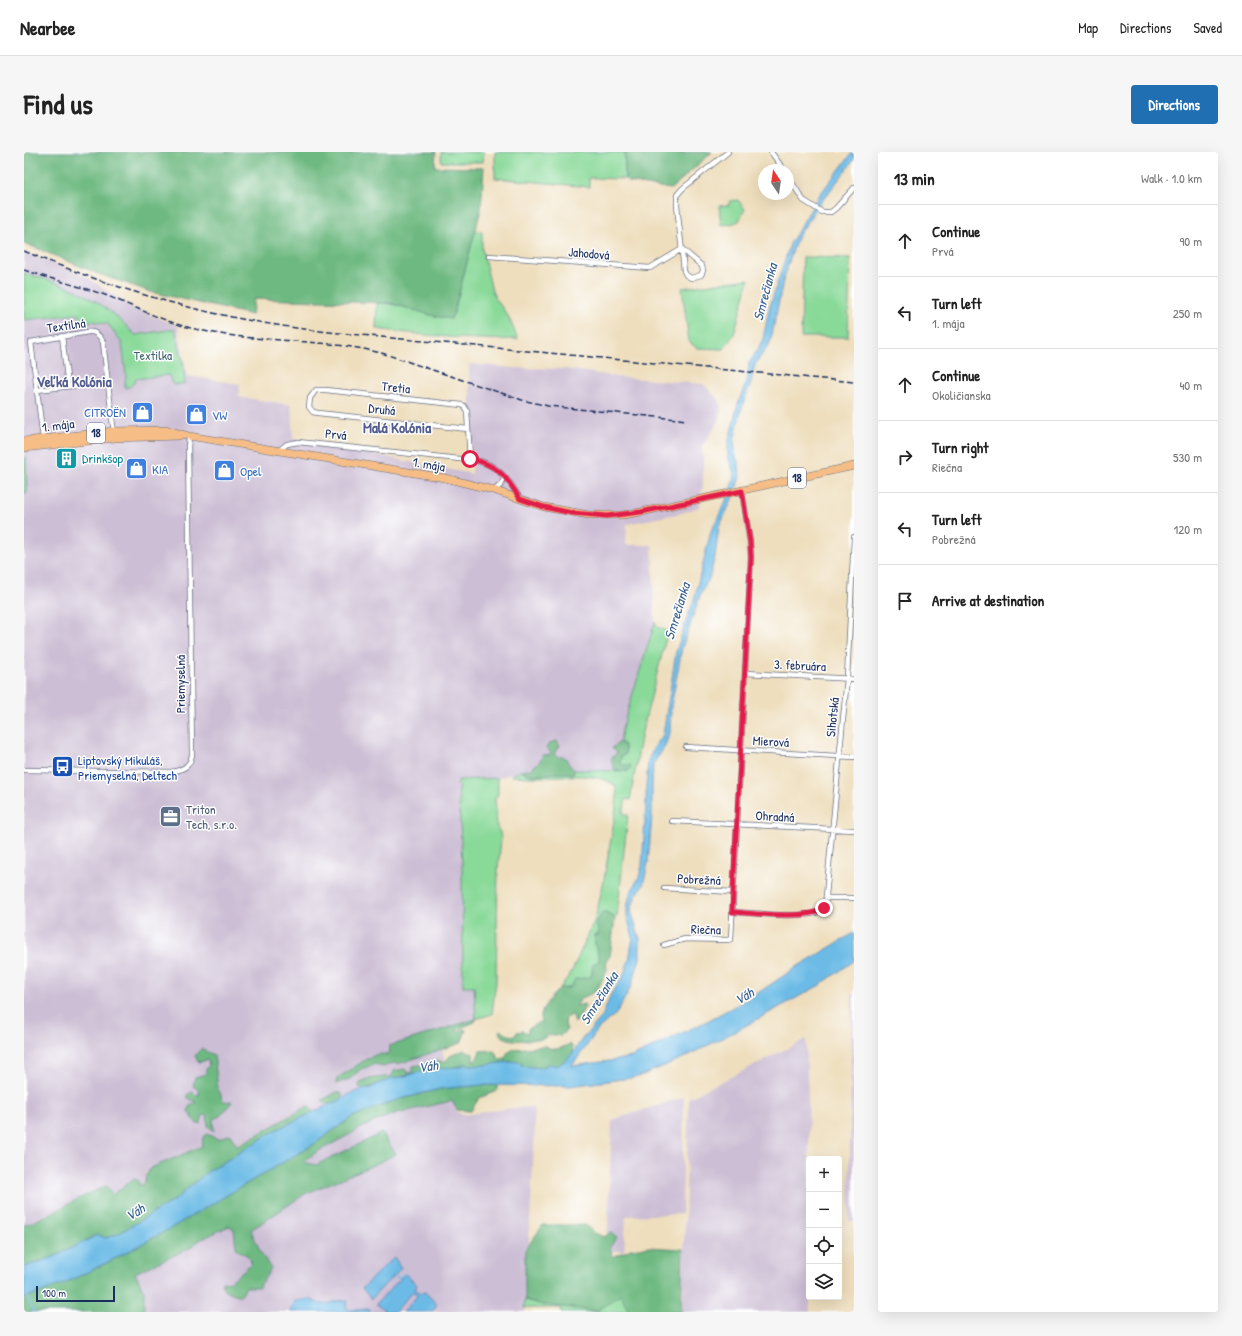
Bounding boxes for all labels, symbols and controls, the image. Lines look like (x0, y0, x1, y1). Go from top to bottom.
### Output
text: Nearbee (20, 15, 75, 41)
text: Map (1078, 18, 1098, 37)
text: Directions (1120, 18, 1171, 37)
text: Saved (1193, 18, 1222, 37)
text: Find us (24, 85, 93, 123)
button: Directions (1131, 85, 1218, 124)
north arrow (758, 164, 794, 200)
text: 13 min (894, 167, 935, 190)
text: Walk · 1.0 km (1141, 169, 1202, 187)
text: Continue (932, 221, 980, 242)
icon: ahead (894, 230, 916, 252)
text: 90 m (1180, 232, 1202, 250)
street label: Jahodová (568, 242, 610, 264)
text: Prvá (932, 242, 954, 260)
water label: Smrečianka (748, 260, 782, 323)
text: Turn left (932, 293, 982, 314)
icon: left (894, 302, 916, 324)
text: 250 m (1173, 304, 1202, 322)
street label: Textilná (45, 313, 87, 337)
text: 1. mája (932, 314, 965, 332)
park label: Textilka (134, 346, 172, 364)
text: Continue (932, 365, 980, 386)
district label: Veľká Kolónia (36, 371, 112, 392)
icon: ahead (894, 374, 916, 396)
text: 40 m (1179, 376, 1202, 394)
street label: Tretia (381, 377, 411, 397)
text: Okoličianska (932, 386, 991, 404)
shop icon: CITROËN (129, 399, 155, 425)
street label: Druhá (368, 399, 396, 419)
shop icon: VW (184, 402, 210, 428)
place label: CITROËN (84, 403, 126, 421)
place label: VW (212, 406, 227, 424)
street label: 1. mája (41, 414, 75, 436)
district label: Malá Kolónia (363, 417, 431, 438)
road number: 18 (87, 423, 105, 443)
street label: Prvá (324, 424, 348, 444)
text: Turn right (932, 437, 988, 458)
building icon: Drinkšop (54, 445, 80, 471)
icon: right (894, 446, 916, 468)
text: 530 m (1173, 448, 1202, 466)
place label: Drinkšop (82, 449, 124, 467)
route start (461, 450, 479, 468)
street label: 1. mája (411, 452, 447, 476)
shop icon: KIA (124, 456, 150, 482)
shop icon: Opel (212, 458, 238, 484)
text: Riečna (932, 458, 962, 476)
place label: KIA (152, 460, 169, 478)
place label: Opel (240, 462, 262, 480)
road number: 18 (788, 468, 806, 488)
text: Turn left (932, 509, 982, 530)
icon: left (894, 518, 916, 540)
text: 120 m (1174, 520, 1202, 538)
text: Pobrežná (932, 530, 976, 548)
water label: Smrečianka (659, 579, 695, 642)
icon: arrive (894, 590, 916, 612)
text: Arrive at destination (932, 590, 1044, 611)
street label: Priemyselná (171, 655, 189, 713)
street label: 3. februára (773, 655, 827, 675)
street label: Sihotská (821, 696, 843, 738)
street label: Mierová (752, 731, 790, 751)
place label: Liptovský Mikuláš, Priemyselná, Deltech (78, 751, 177, 784)
bus stop icon: Liptovský Mikuláš, Priemyselná, Deltech (49, 754, 75, 780)
place label: Triton Tech, s.r.o. (186, 800, 237, 833)
office icon: Triton Tech, s.r.o. (157, 803, 183, 829)
street label: Ohradná (755, 806, 795, 826)
street label: Pobrežná (677, 869, 721, 889)
route end (815, 899, 833, 917)
street label: Riečna (691, 919, 721, 939)
water label: Smrečianka (575, 967, 623, 1028)
water label: Váh (731, 982, 758, 1009)
water label: Váh (417, 1055, 440, 1076)
map controls (806, 1156, 842, 1300)
button: + (806, 1156, 842, 1192)
button: − (806, 1192, 842, 1228)
water label: Váh (122, 1198, 149, 1225)
button: locate (806, 1228, 842, 1264)
button: layers (806, 1264, 842, 1300)
scale bar (36, 1284, 115, 1303)
text: 100 m (42, 1286, 66, 1300)

